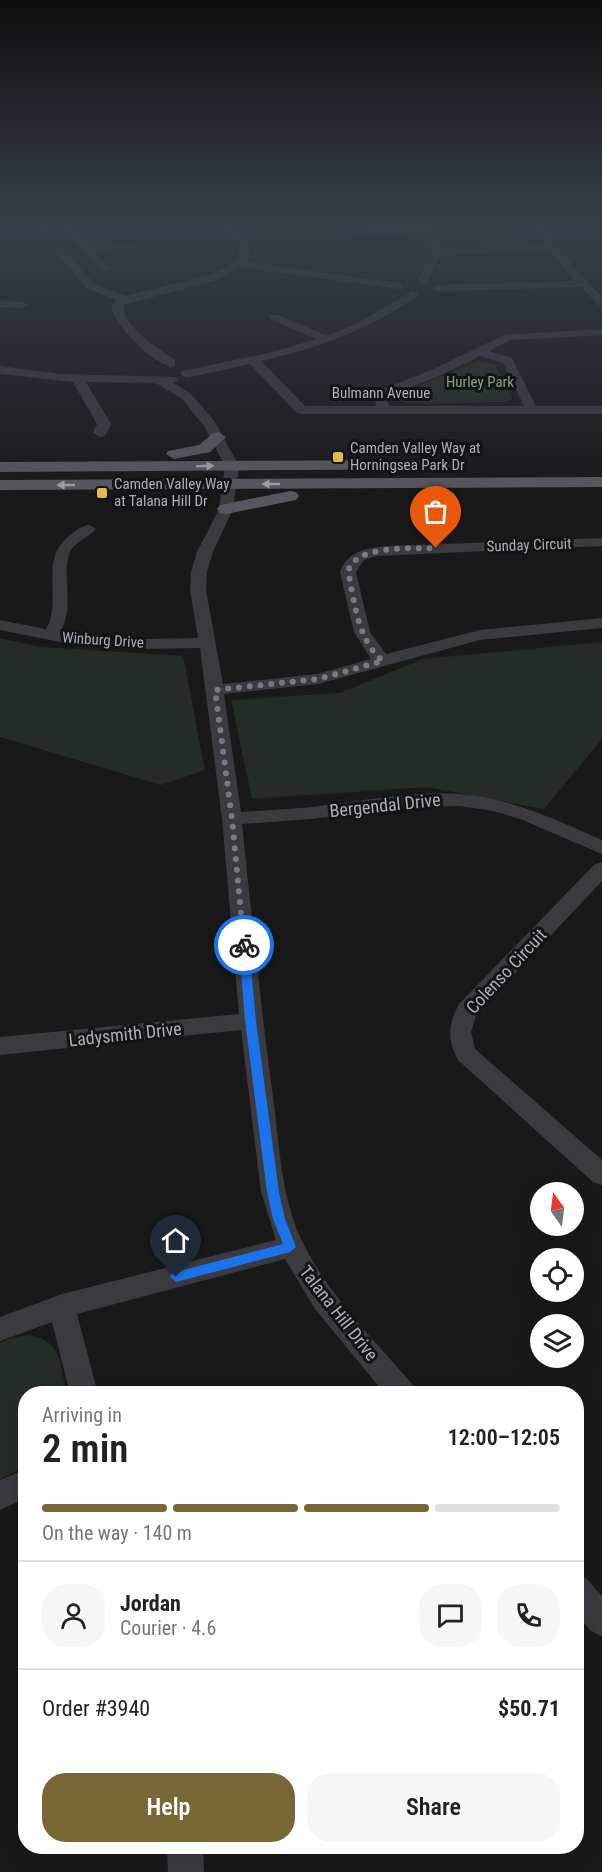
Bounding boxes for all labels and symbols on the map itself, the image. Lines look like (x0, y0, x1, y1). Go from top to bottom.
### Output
park label: Hurley Park (446, 373, 514, 391)
street label: Bulmann Avenue (332, 384, 430, 402)
place label: Camden Valley Way at Horningsea Park Dr (350, 439, 481, 474)
marker: Camden Valley Way at Horningsea Park Dr (331, 450, 345, 464)
one-way arrow (196, 461, 215, 471)
place label: Camden Valley Way at Talana Hill Dr (114, 475, 229, 510)
one-way arrow (261, 479, 280, 489)
one-way arrow (57, 480, 76, 490)
marker: Camden Valley Way at Talana Hill Dr (95, 486, 109, 500)
pin (410, 486, 461, 548)
street label: Sunday Circuit (486, 535, 572, 555)
street label: Winburg Drive (61, 628, 145, 652)
street label: Bergendal Drive (329, 789, 441, 821)
courier (214, 915, 274, 975)
street label: Colenso Circuit (461, 924, 551, 1018)
street label: Ladysmith Drive (67, 1018, 183, 1050)
north arrow (530, 1182, 584, 1236)
pin (150, 1215, 201, 1277)
street label: Talana Hill Drive (295, 1261, 383, 1365)

